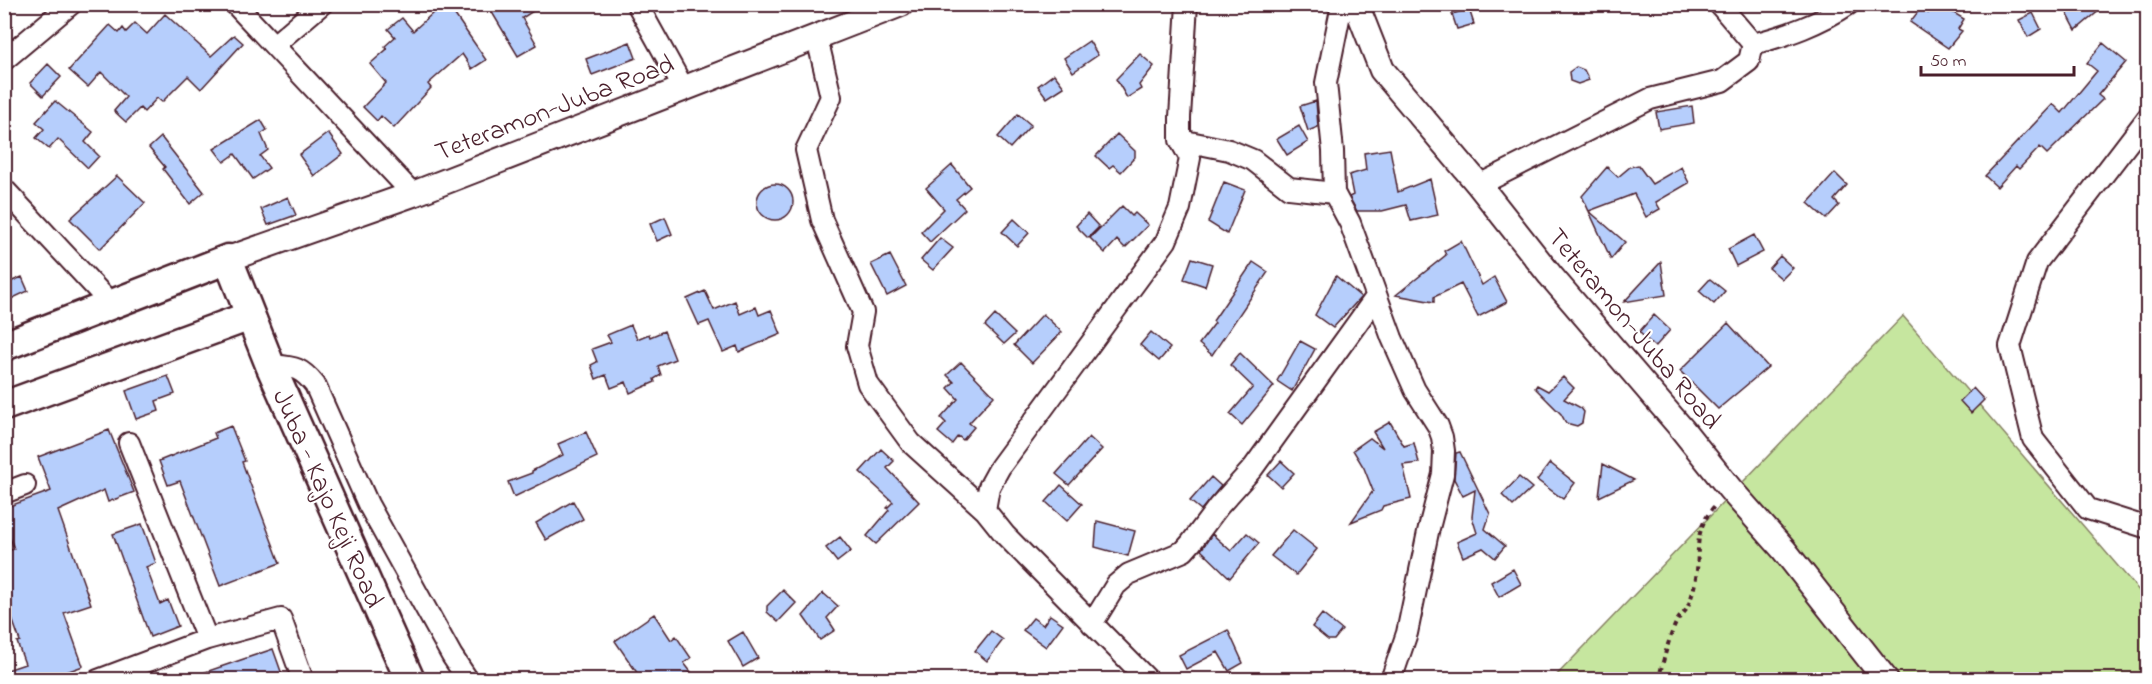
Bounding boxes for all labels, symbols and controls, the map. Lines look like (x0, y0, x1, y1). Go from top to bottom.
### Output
scale bar (1921, 39, 2074, 77)
street label: Teteramon-Juba Road (430, 46, 680, 173)
text: 50 m (1930, 49, 1967, 75)
street label: Teteramon-Juba Road (1537, 220, 1729, 439)
street label: Juba - Kajo Keji Road (261, 383, 392, 615)

